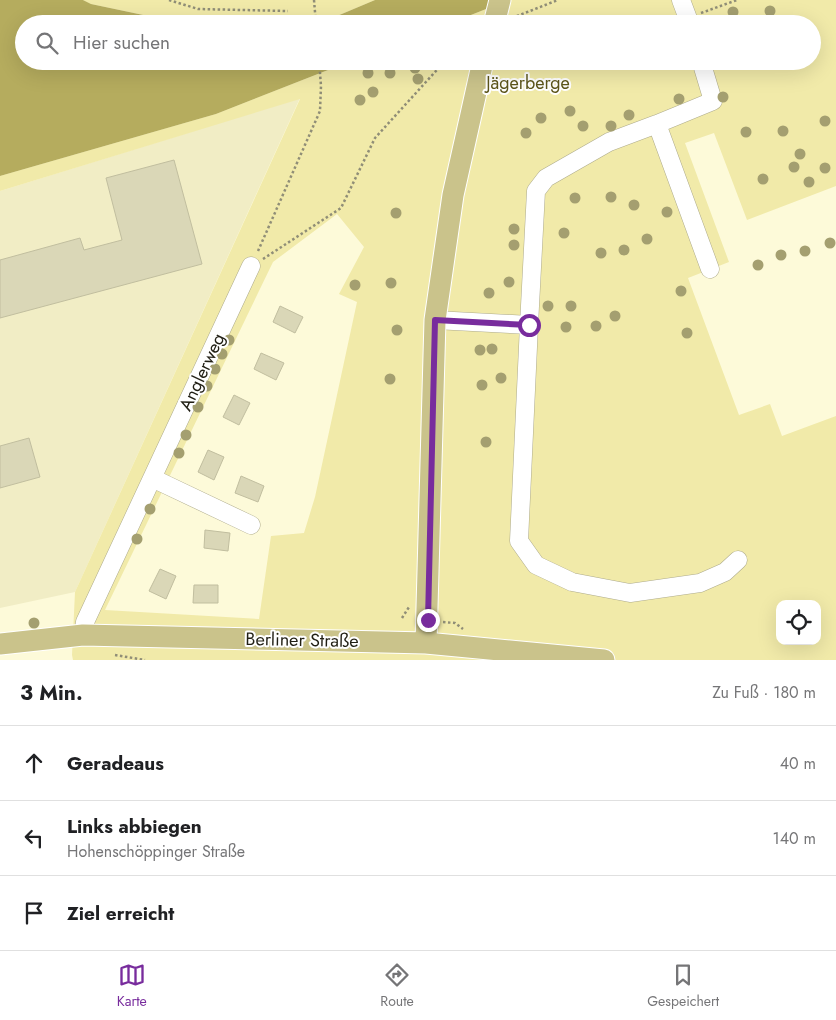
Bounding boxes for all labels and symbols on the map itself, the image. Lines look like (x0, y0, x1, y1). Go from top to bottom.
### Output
park label: Jägerberge (484, 70, 570, 96)
route start (518, 314, 541, 337)
street label: Anglerweg (173, 329, 231, 415)
route end (417, 609, 440, 632)
street label: Berliner Straße (245, 626, 359, 654)

